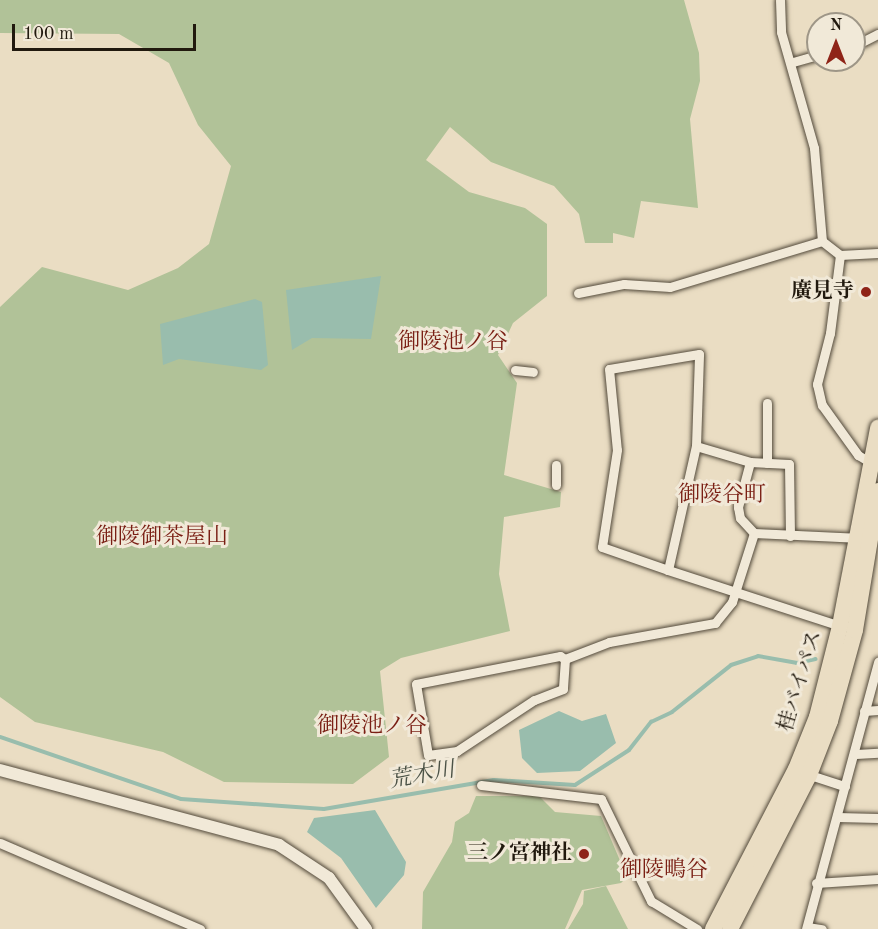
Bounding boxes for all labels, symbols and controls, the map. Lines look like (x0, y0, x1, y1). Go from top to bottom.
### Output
scale bar (15, 12, 200, 50)
north arrow (806, 12, 866, 72)
text: N (830, 18, 842, 34)
text: 100 m (23, 25, 74, 43)
place label: 廣見寺 (791, 279, 854, 305)
marker: 廣見寺 (859, 285, 873, 299)
district label: 御陵池ノ谷 (398, 330, 508, 356)
district label: 御陵谷町 (678, 483, 766, 509)
district label: 御陵御茶屋山 (96, 525, 228, 551)
street label: 桂バイパス (774, 627, 828, 735)
district label: 御陵池ノ谷 (317, 714, 427, 740)
water label: 荒木川 (387, 757, 457, 795)
place label: 三ノ宮神社 (467, 841, 572, 867)
marker: 三ノ宮神社 (577, 847, 591, 861)
district label: 御陵鴫谷 (620, 858, 708, 884)

